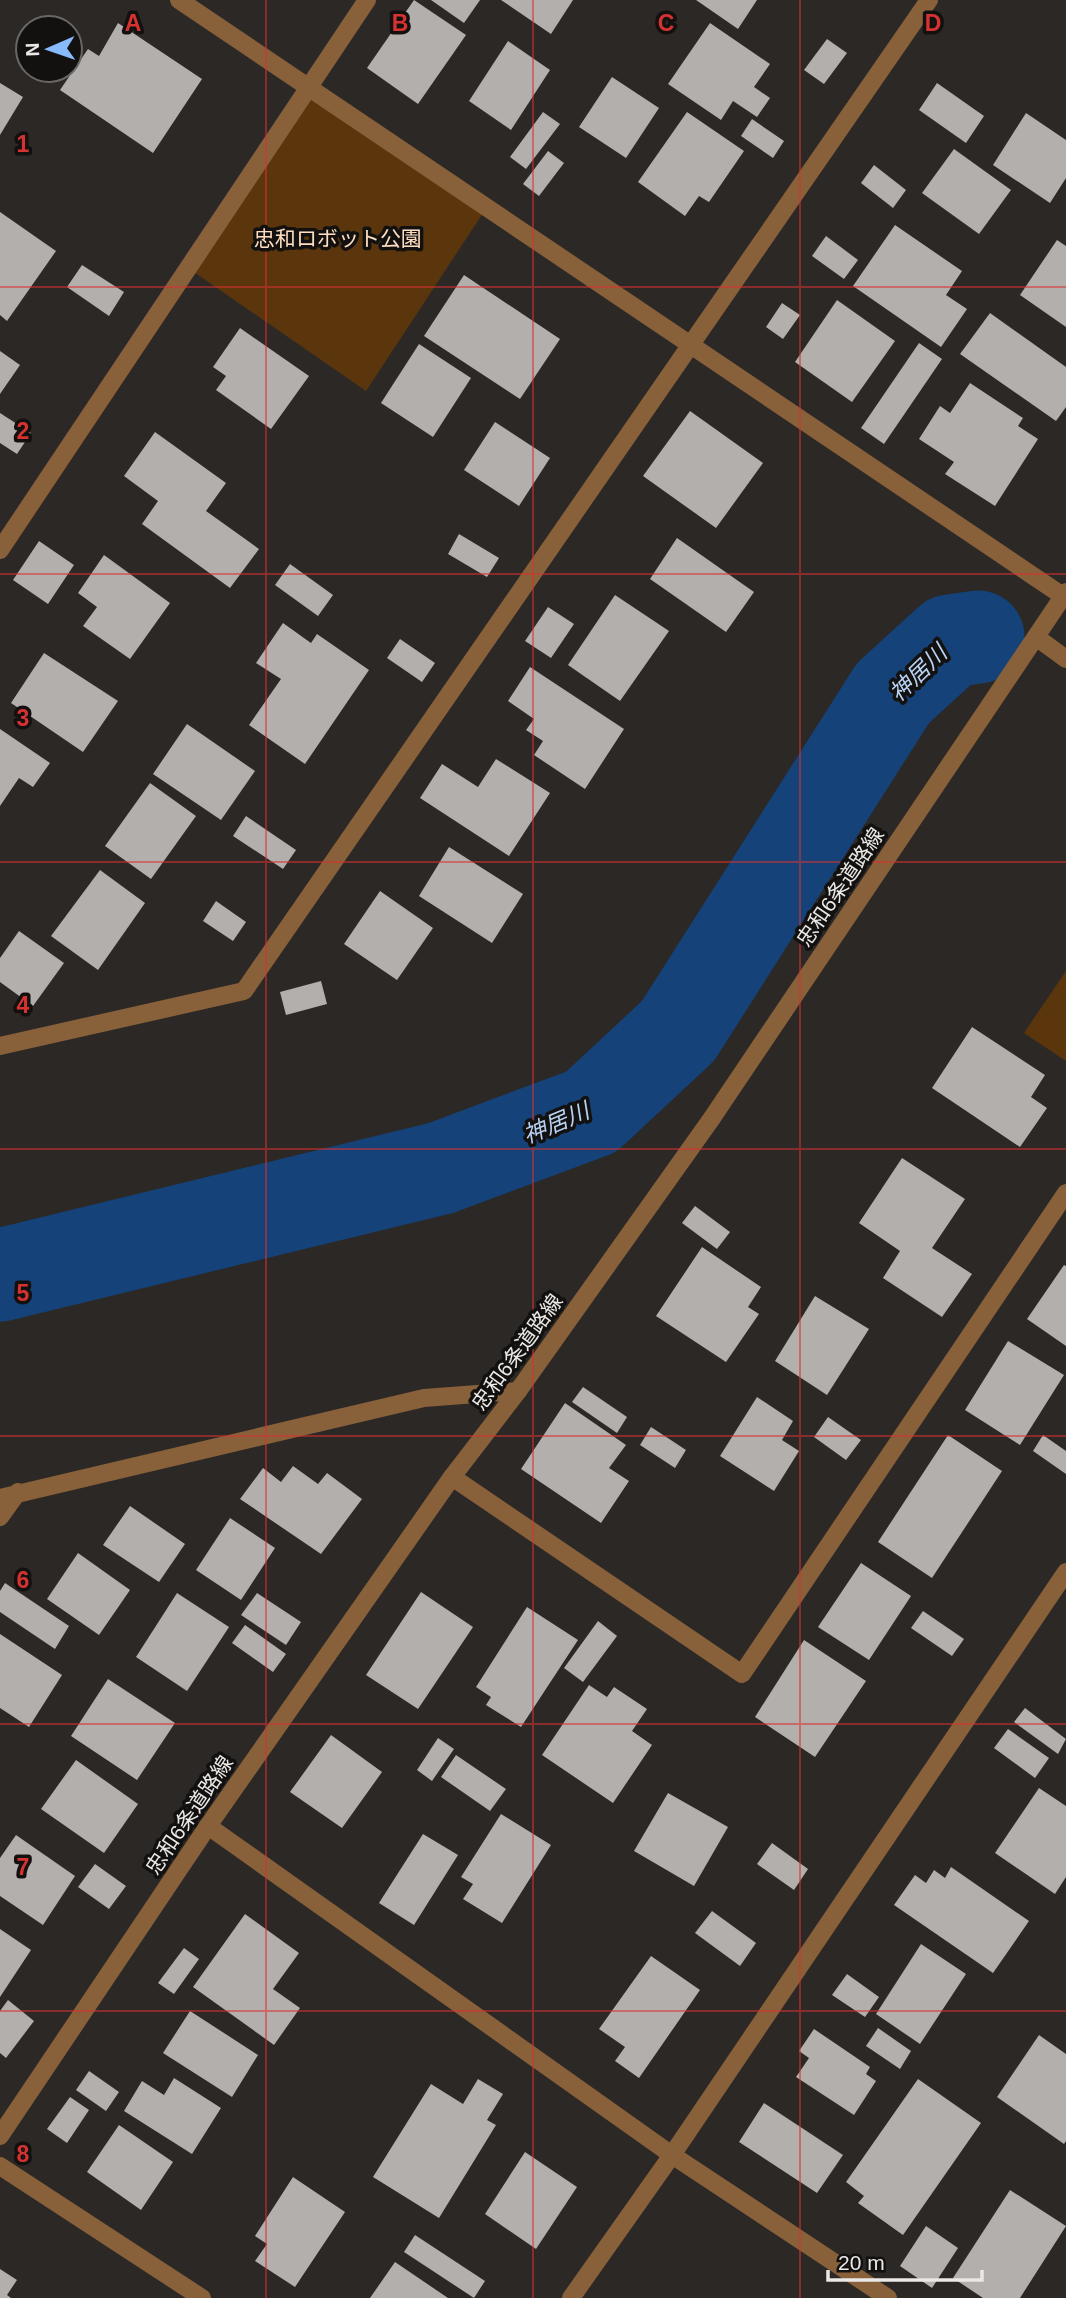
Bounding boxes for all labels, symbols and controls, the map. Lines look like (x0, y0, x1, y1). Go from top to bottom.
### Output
text: A (125, 10, 141, 36)
text: B (392, 10, 408, 36)
text: C (658, 10, 674, 36)
text: D (925, 10, 941, 36)
north arrow (14, 14, 84, 84)
text: N (22, 42, 43, 57)
text: 1 (17, 131, 30, 157)
park label: 忠和ロボット公園 (254, 227, 422, 250)
text: 2 (17, 418, 29, 444)
water label: 神居川 (884, 638, 954, 706)
text: 3 (17, 705, 29, 731)
street label: 忠和6条道路線 (792, 823, 888, 951)
text: 4 (17, 992, 30, 1018)
water label: 神居川 (519, 1096, 596, 1148)
text: 5 (17, 1280, 30, 1306)
street label: 忠和6条道路線 (467, 1290, 567, 1414)
text: 6 (17, 1567, 29, 1593)
street label: 忠和6条道路線 (141, 1751, 237, 1879)
text: 7 (17, 1854, 29, 1880)
text: 8 (17, 2141, 30, 2167)
scale bar (828, 2238, 982, 2282)
text: 20 m (838, 2251, 885, 2274)

